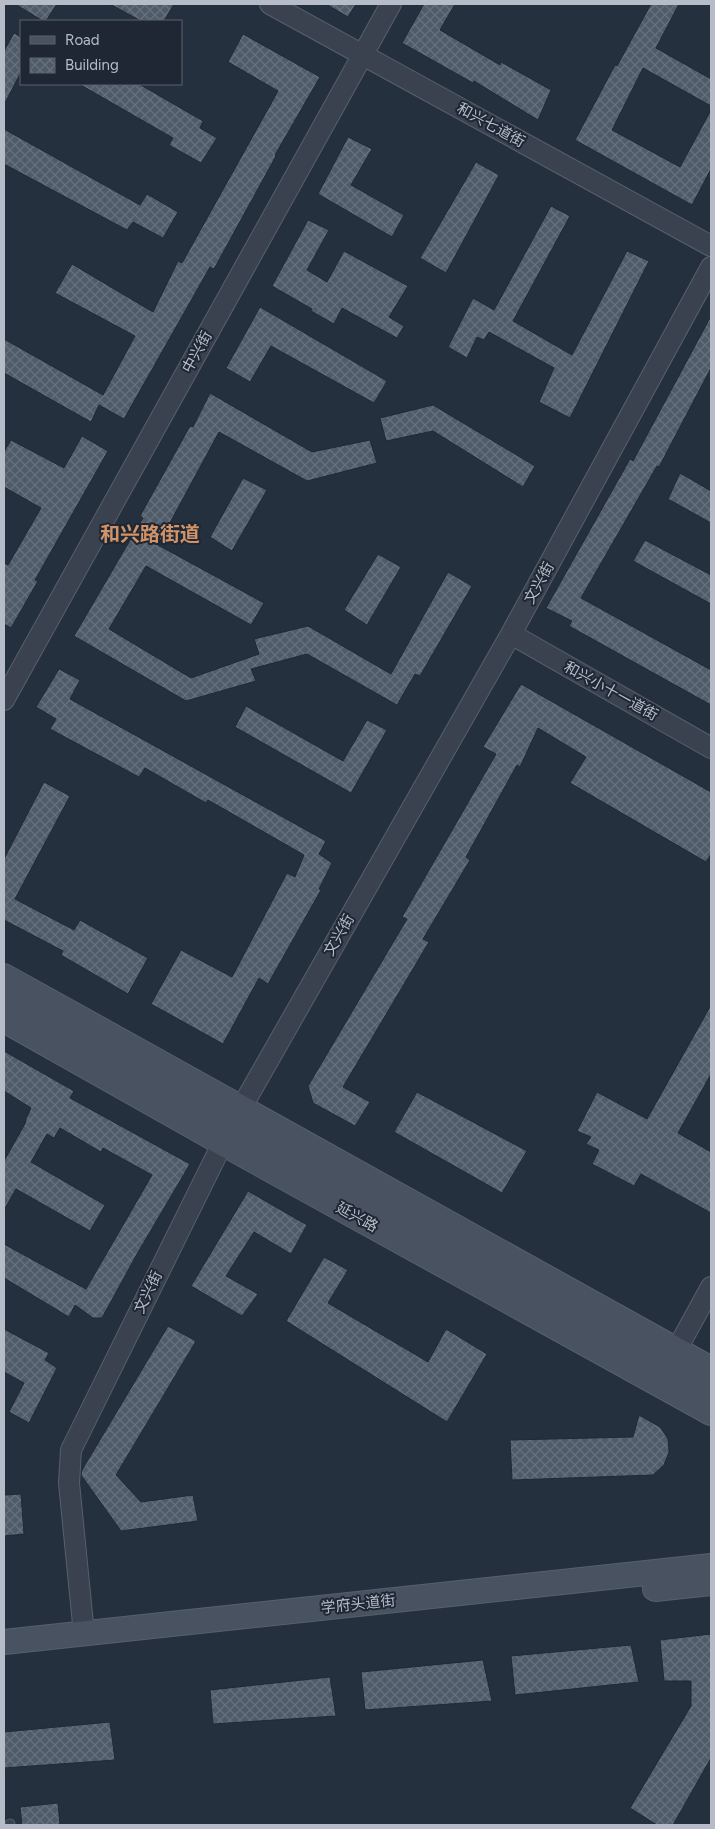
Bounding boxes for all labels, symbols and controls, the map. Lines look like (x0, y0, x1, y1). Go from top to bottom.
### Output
legend (20, 20, 182, 85)
text: Road (65, 31, 100, 49)
text: Building (65, 56, 119, 74)
street label: 和兴七道街 (454, 99, 528, 151)
street label: 中兴街 (178, 328, 216, 376)
district label: 和兴路街道 (100, 522, 200, 546)
street label: 文兴街 (520, 559, 558, 607)
street label: 和兴小十一道街 (561, 658, 661, 724)
street label: 文兴街 (320, 911, 358, 959)
street label: 延兴路 (333, 1198, 381, 1236)
street label: 文兴街 (130, 1268, 166, 1316)
street label: 学府头道街 (320, 1591, 396, 1617)

